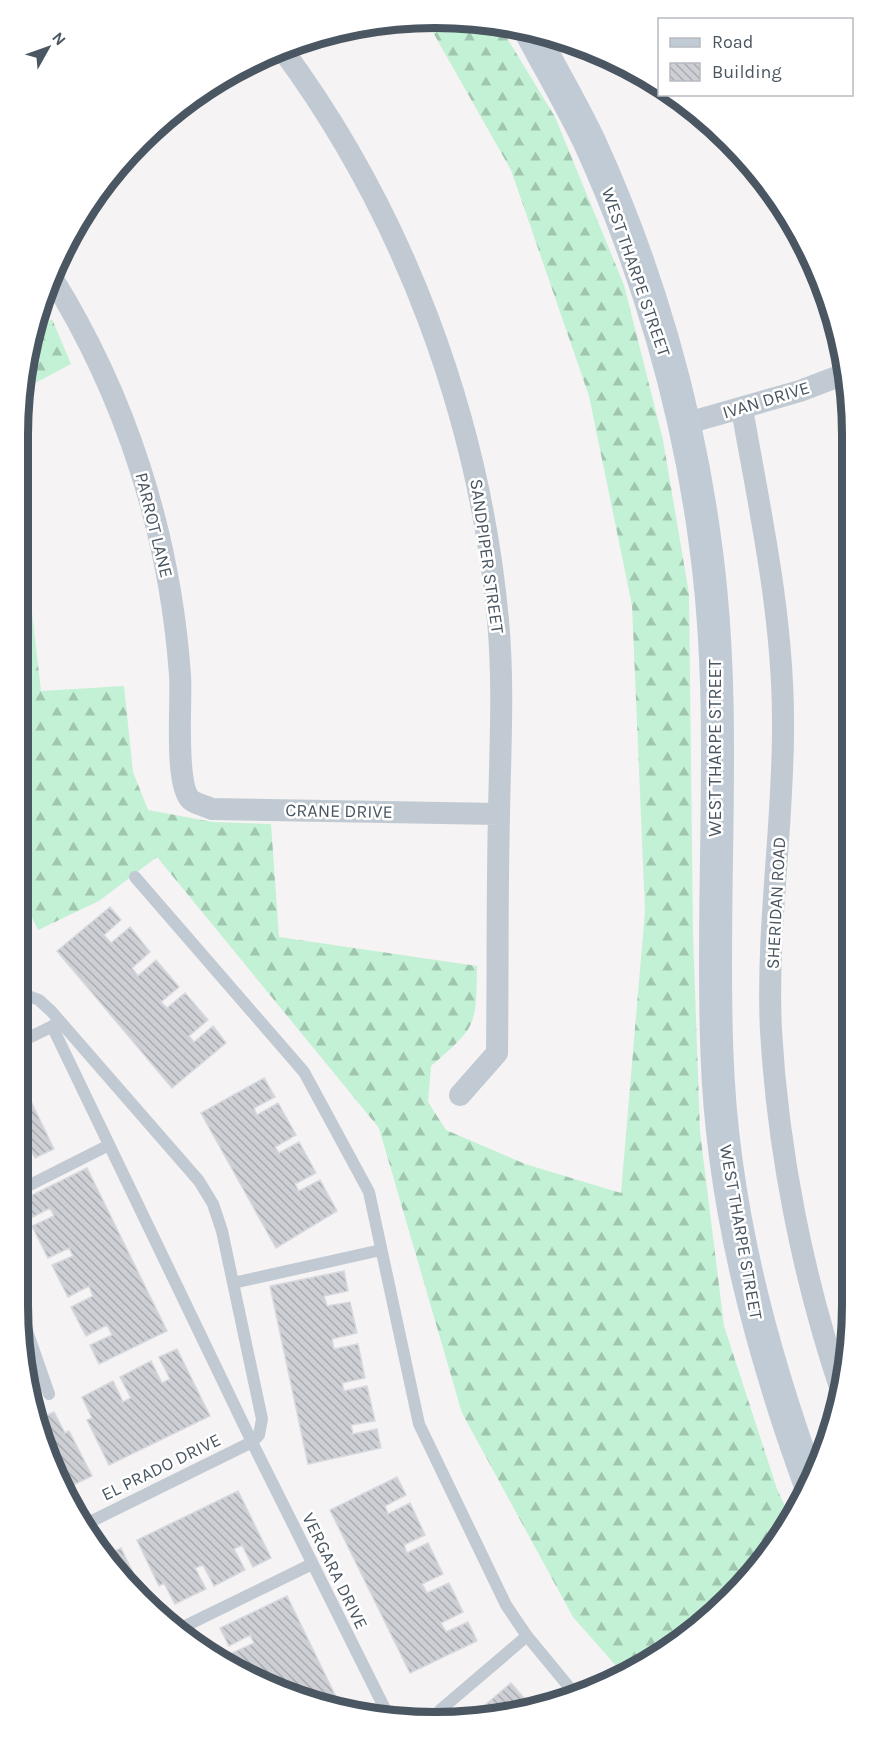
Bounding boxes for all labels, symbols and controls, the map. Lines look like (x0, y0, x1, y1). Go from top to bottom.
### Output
north arrow (18, 18, 78, 78)
legend (658, 18, 853, 96)
text: N (48, 28, 70, 49)
text: Road (712, 31, 753, 53)
text: Building (712, 61, 782, 83)
street label: WEST THARPE STREET (597, 185, 675, 359)
street label: IVAN DRIVE (720, 376, 812, 424)
street label: PARROT LANE (130, 470, 178, 580)
street label: SANDPIPER STREET (465, 477, 509, 635)
street label: WEST THARPE STREET (704, 659, 726, 837)
street label: CRANE DRIVE (285, 799, 393, 823)
street label: SHERIDAN ROAD (762, 836, 790, 970)
street label: WEST THARPE STREET (715, 1143, 767, 1321)
street label: EL PRADO DRIVE (98, 1429, 224, 1505)
street label: VERGARA DRIVE (297, 1509, 373, 1633)

